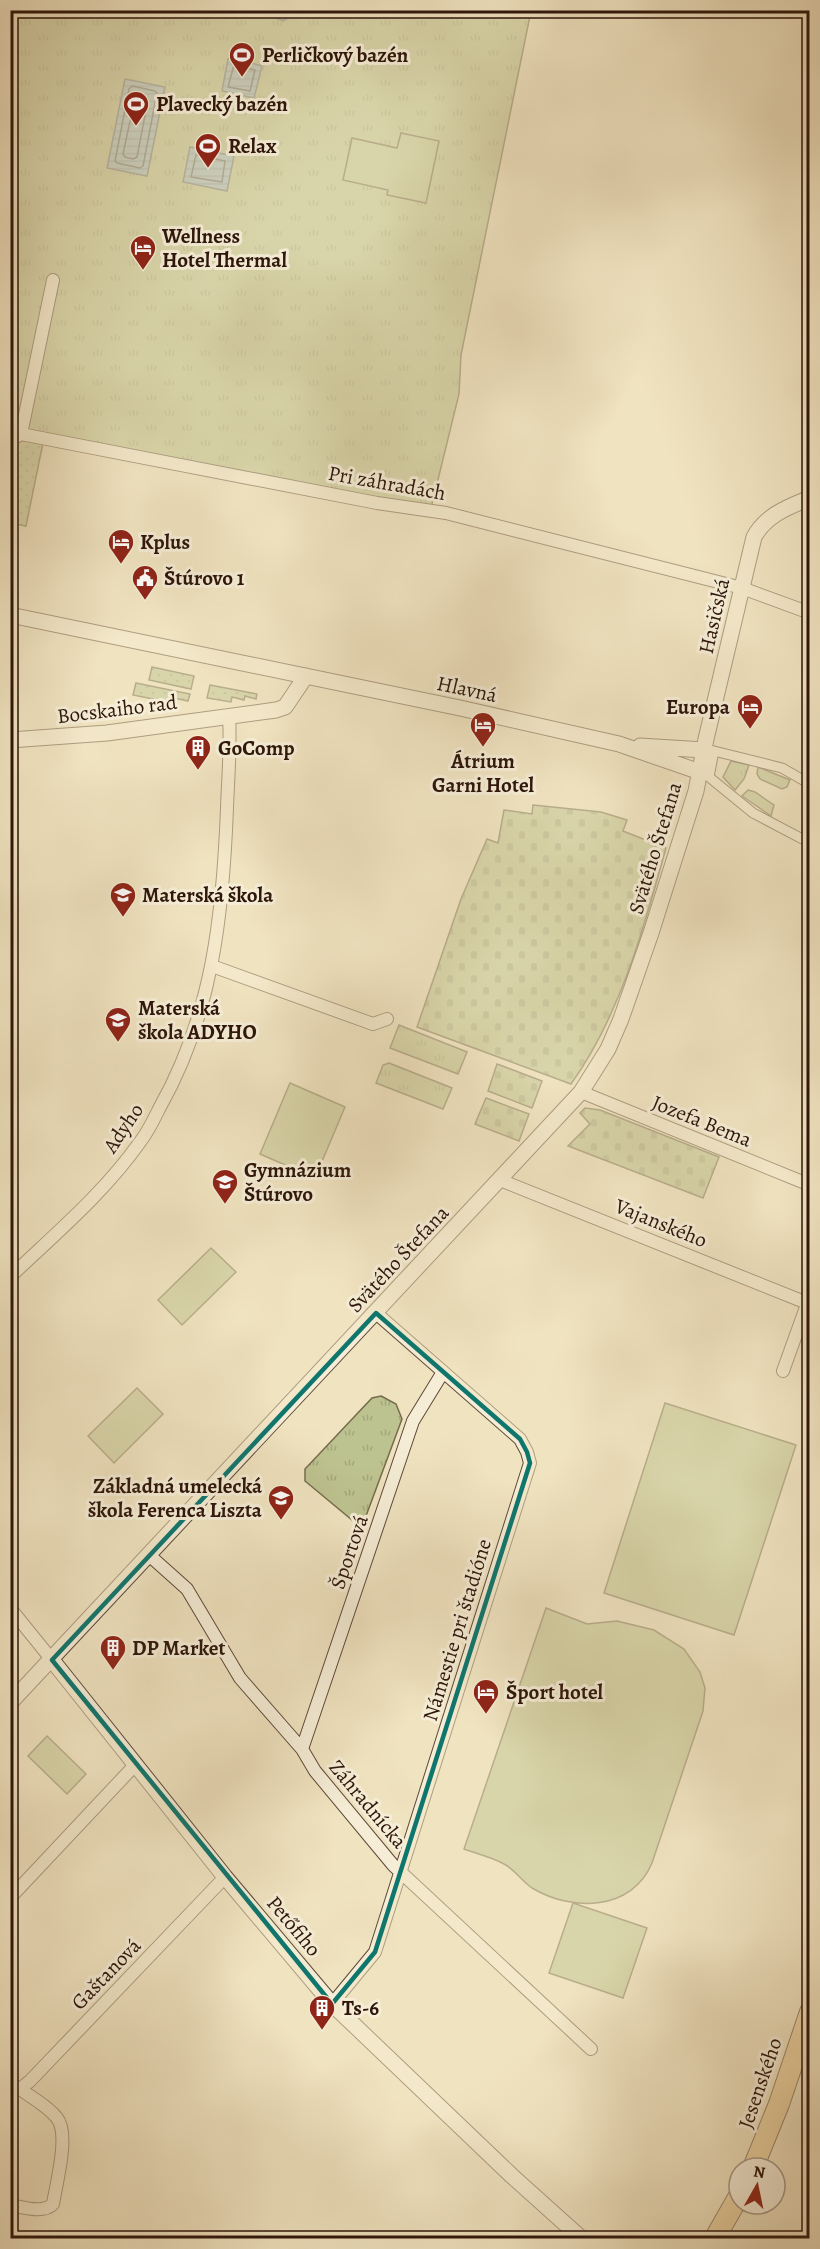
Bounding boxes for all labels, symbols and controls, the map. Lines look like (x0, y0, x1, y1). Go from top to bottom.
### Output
sports icon: Perličkový bazén (227, 40, 257, 78)
place label: Perličkový bazén (262, 41, 409, 69)
sports icon: Plavecký bazén (121, 89, 151, 127)
place label: Plavecký bazén (156, 90, 288, 118)
sports icon: Relax (193, 131, 223, 169)
place label: Relax (228, 132, 277, 160)
place label: Wellness Hotel Thermal (161, 222, 287, 274)
hotel icon: Wellness Hotel Thermal (128, 233, 158, 271)
street label: Pri záhradách (326, 459, 448, 507)
hotel icon: Kplus (106, 527, 136, 565)
place label: Kplus (140, 528, 190, 556)
public building icon: Štúrovo 1 (130, 563, 160, 601)
place label: Štúrovo 1 (164, 564, 245, 592)
street label: Hasičská (692, 575, 736, 657)
street label: Hlavná (434, 669, 500, 709)
street label: Bocskaiho rad (55, 688, 179, 730)
hotel icon: Europa (735, 692, 765, 730)
place label: Europa (666, 693, 731, 721)
hotel icon: Átrium Garni Hotel (468, 710, 498, 748)
building icon: GoComp (183, 733, 213, 771)
place label: GoComp (218, 734, 295, 762)
place label: Átrium Garni Hotel (432, 747, 535, 799)
street label: Svätého Štefana (622, 778, 688, 918)
school or university icon: Materská škola (108, 880, 138, 918)
place label: Materská škola (142, 881, 274, 909)
place label: Materská škola ADYHO (138, 994, 257, 1046)
school or university icon: Materská škola ADYHO (103, 1005, 133, 1043)
street label: Jozefa Bema (648, 1088, 756, 1154)
street label: Adyho (96, 1098, 150, 1159)
place label: Gymnázium Štúrovo (244, 1156, 352, 1208)
school or university icon: Gymnázium Štúrovo (210, 1167, 240, 1205)
street label: Vajanského (610, 1191, 711, 1254)
street label: Svätého Štefana (341, 1199, 455, 1319)
place label: Základná umelecká škola Ferenca Liszta (88, 1472, 263, 1524)
school or university icon: Základná umelecká škola Ferenca Liszta (266, 1483, 296, 1521)
street label: Športová (323, 1511, 375, 1593)
street label: Námestie pri štadióne (416, 1535, 498, 1725)
building icon: DP Market (98, 1633, 128, 1671)
place label: DP Market (132, 1634, 226, 1662)
hotel icon: Šport hotel (471, 1677, 501, 1715)
place label: Šport hotel (506, 1678, 604, 1706)
street label: Záhradnícka (323, 1754, 414, 1855)
street label: Petőfiho (260, 1890, 328, 1962)
street label: Gaštanová (65, 1932, 147, 2016)
building icon: Ts-6 (307, 1993, 337, 2031)
place label: Ts-6 (342, 1994, 379, 2022)
street label: Jesenského (731, 2034, 789, 2132)
north arrow (727, 2156, 787, 2216)
text: N (752, 2160, 767, 2184)

